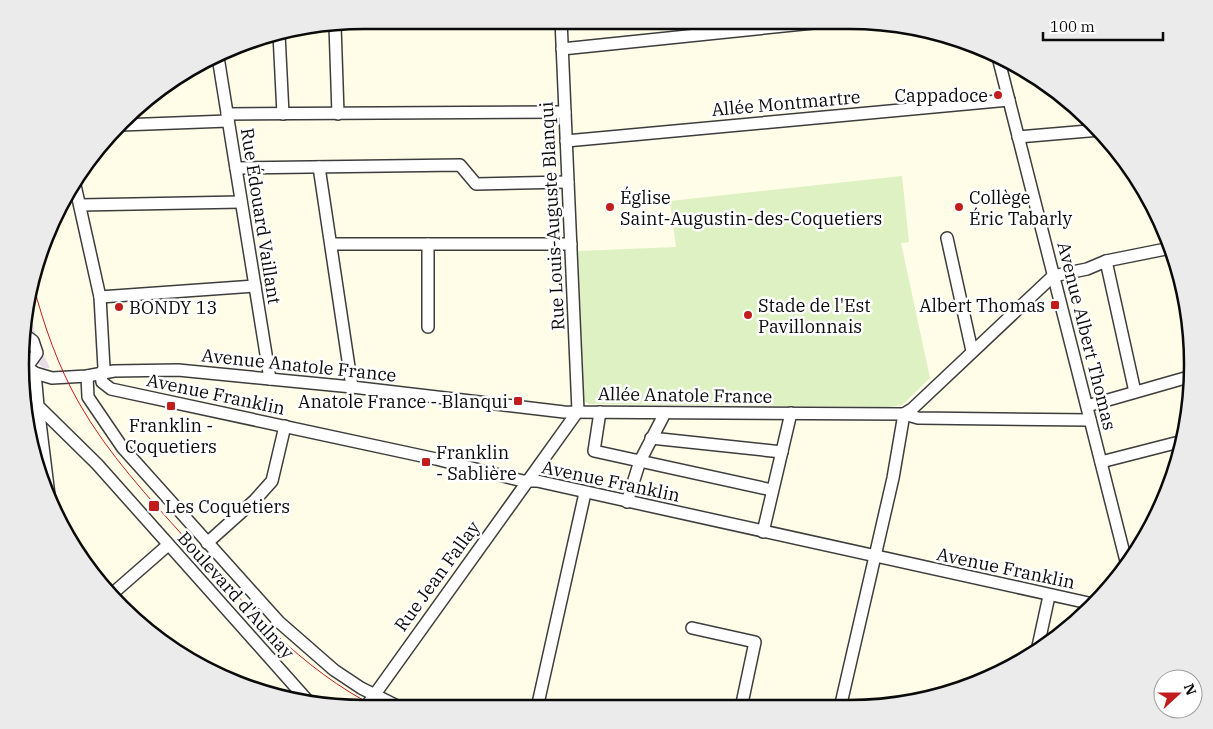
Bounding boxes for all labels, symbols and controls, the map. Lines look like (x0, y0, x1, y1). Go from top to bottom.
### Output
scale bar (1043, 10, 1163, 42)
text: 100 m (1050, 17, 1095, 36)
place label: Cappadoce (895, 84, 988, 107)
street label: Allée Montmartre (711, 85, 861, 121)
marker: Cappadoce (992, 89, 1004, 101)
street label: Rue Louis-Auguste Blanqui (535, 101, 569, 331)
street label: Rue Édouard Vaillant (236, 126, 286, 306)
place label: Église Saint-Augustin-des-Coquetiers (620, 186, 882, 230)
place label: Collège Éric Tabarly (969, 186, 1072, 230)
marker: Église Saint-Augustin-des-Coquetiers (604, 201, 616, 213)
marker: Collège Éric Tabarly (953, 201, 965, 213)
street label: Avenue Albert Thomas (1052, 239, 1122, 433)
place label: Stade de l'Est Pavillonnais (758, 294, 871, 338)
place label: Albert Thomas (919, 294, 1045, 317)
place label: BONDY 13 (129, 296, 217, 319)
marker: Albert Thomas (1049, 299, 1061, 311)
marker: BONDY 13 (113, 301, 125, 313)
marker: Stade de l'Est Pavillonnais (742, 309, 754, 321)
street label: Avenue Anatole France (201, 343, 397, 387)
street label: Avenue Franklin (145, 368, 287, 420)
street label: Allée Anatole France (598, 382, 772, 408)
place label: Anatole France - Blanqui (298, 390, 508, 413)
marker: Anatole France - Blanqui (512, 395, 524, 407)
marker: Franklin - Coquetiers (165, 400, 177, 412)
place label: Franklin - Coquetiers (125, 414, 217, 458)
place label: Franklin - Sablière (436, 441, 517, 485)
street label: Avenue Franklin (540, 455, 682, 507)
marker: Franklin - Sablière (420, 456, 432, 468)
place label: Les Coquetiers (165, 495, 290, 518)
marker: Les Coquetiers (147, 499, 161, 513)
street label: Rue Jean Fallay (389, 516, 485, 636)
street label: Boulevard d'Aulnay (173, 526, 300, 664)
street label: Avenue Franklin (935, 542, 1077, 594)
north arrow (1153, 669, 1203, 719)
text: N (1180, 681, 1201, 698)

